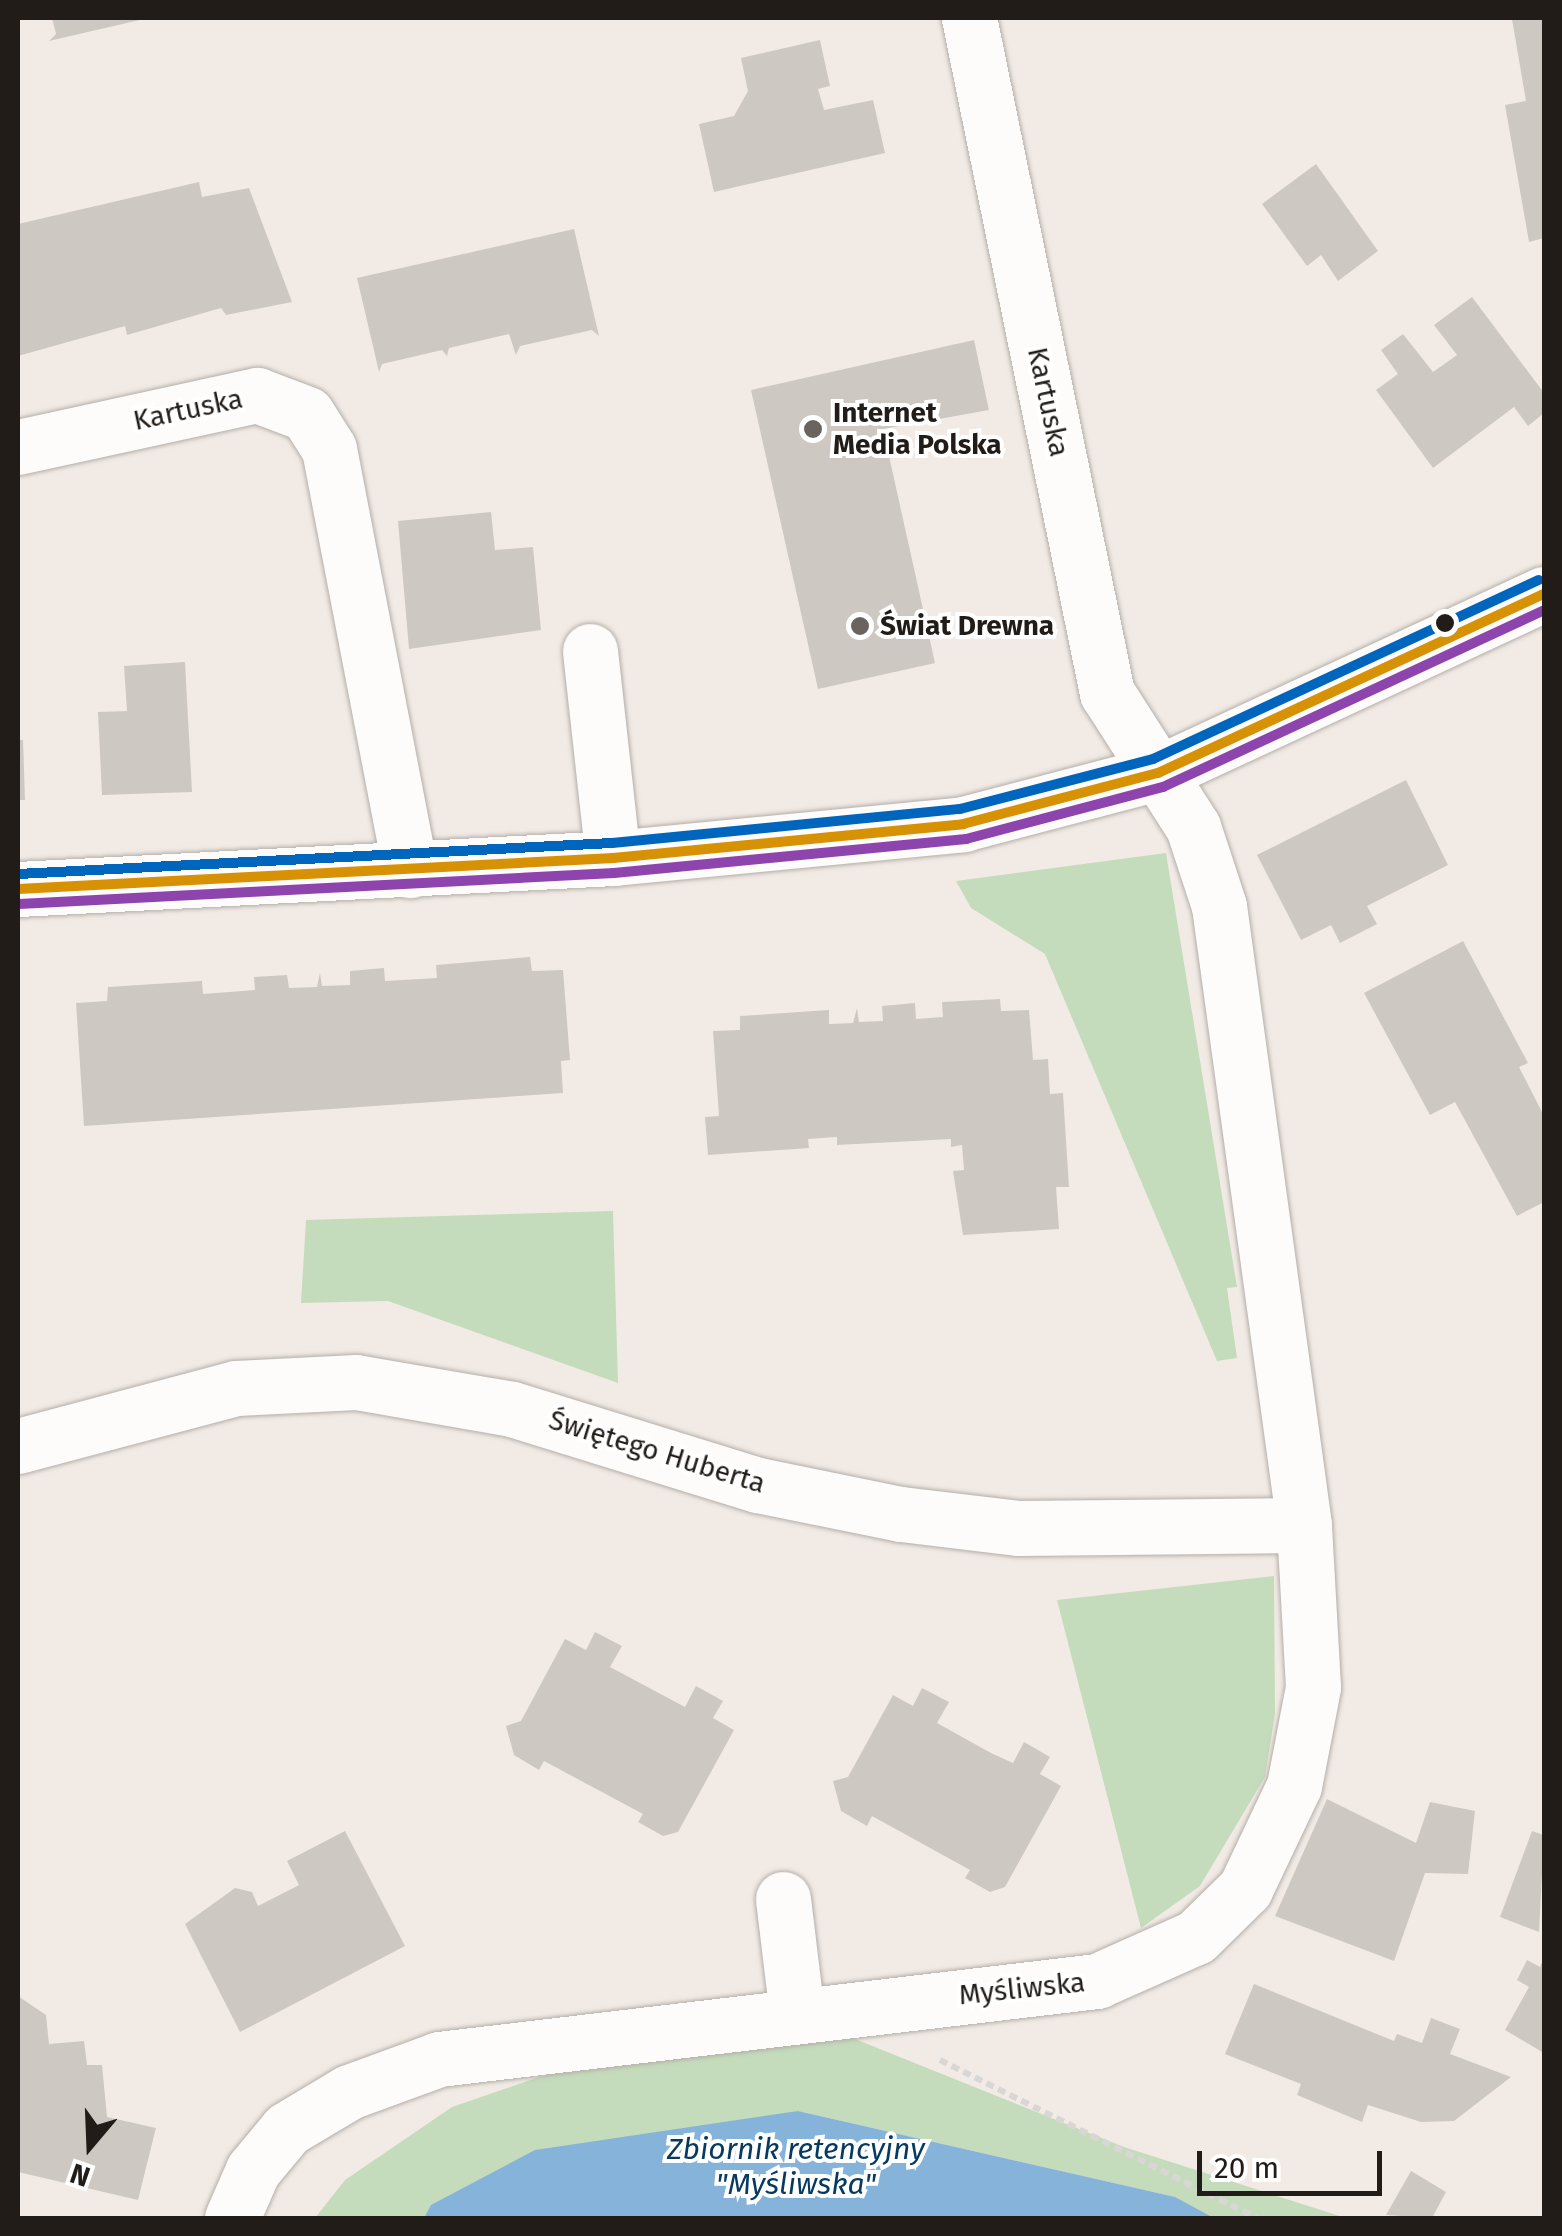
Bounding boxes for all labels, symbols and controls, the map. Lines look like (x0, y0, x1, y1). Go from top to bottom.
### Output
street label: Kartuska (1020, 344, 1076, 460)
street label: Kartuska (130, 382, 246, 438)
place label: Internet Media Polska (833, 396, 1002, 462)
marker: Internet Media Polska (802, 418, 824, 440)
place label: Świat Drewna (880, 609, 1054, 643)
unlabelled marker (1435, 613, 1455, 633)
marker: Świat Drewna (849, 615, 871, 637)
street label: Świętego Huberta (545, 1403, 769, 1501)
street label: Myśliwska (957, 1966, 1087, 2012)
north arrow (40, 2096, 140, 2196)
water label: Zbiornik retencyjny "Myśliwska" (667, 2131, 925, 2202)
scale bar (1202, 2131, 1387, 2193)
text: 20 m (1214, 2150, 1279, 2186)
text: N (66, 2156, 94, 2193)

